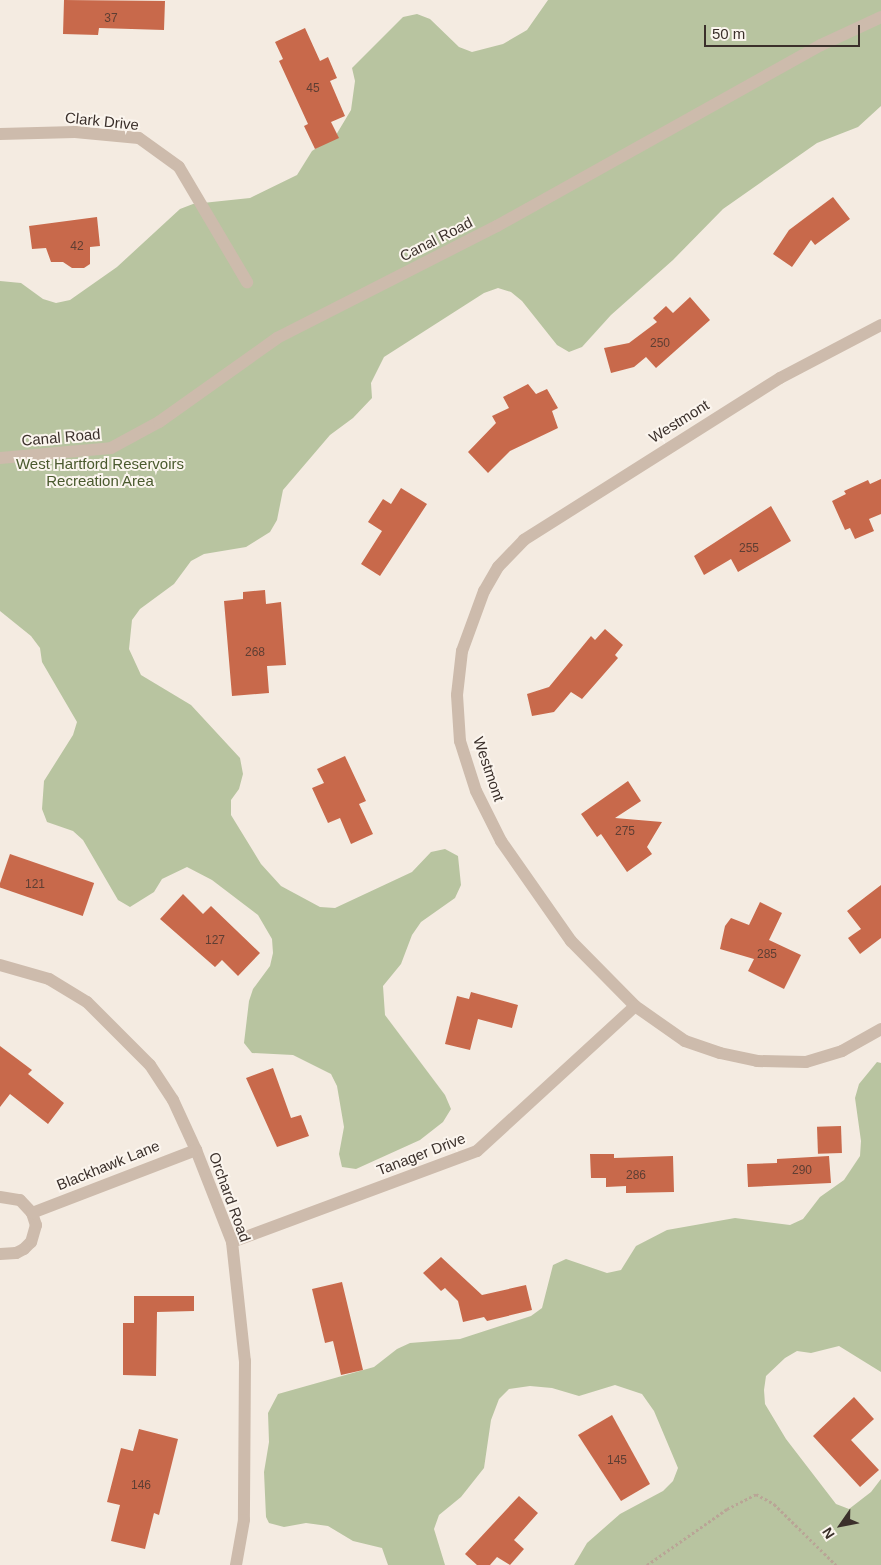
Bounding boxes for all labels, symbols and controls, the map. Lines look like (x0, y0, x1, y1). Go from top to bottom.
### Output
house number: 37 (104, 12, 118, 26)
scale bar (706, 15, 862, 47)
text: 50 m (712, 25, 745, 42)
house number: 45 (306, 82, 320, 96)
street label: Clark Drive (64, 108, 140, 134)
street label: Canal Road (397, 213, 475, 265)
house number: 42 (70, 240, 84, 254)
house number: 250 (650, 337, 670, 351)
street label: Westmont (646, 396, 712, 446)
street label: Canal Road (21, 425, 101, 449)
park label: West Hartford Reservoirs Recreation Area (16, 454, 184, 489)
house number: 255 (739, 542, 759, 556)
house number: 268 (245, 646, 265, 660)
street label: Westmont (470, 734, 508, 804)
house number: 275 (615, 825, 635, 839)
house number: 121 (25, 878, 45, 892)
house number: 127 (205, 934, 225, 948)
house number: 285 (757, 948, 777, 962)
street label: Tanager Drive (374, 1129, 468, 1179)
street label: Blackhawk Lane (54, 1136, 162, 1194)
street label: Orchard Road (205, 1150, 255, 1244)
house number: 290 (792, 1164, 812, 1178)
house number: 286 (626, 1169, 646, 1183)
house number: 145 (607, 1454, 627, 1468)
house number: 146 (131, 1479, 151, 1493)
north arrow (816, 1500, 866, 1550)
text: N (819, 1525, 838, 1542)

